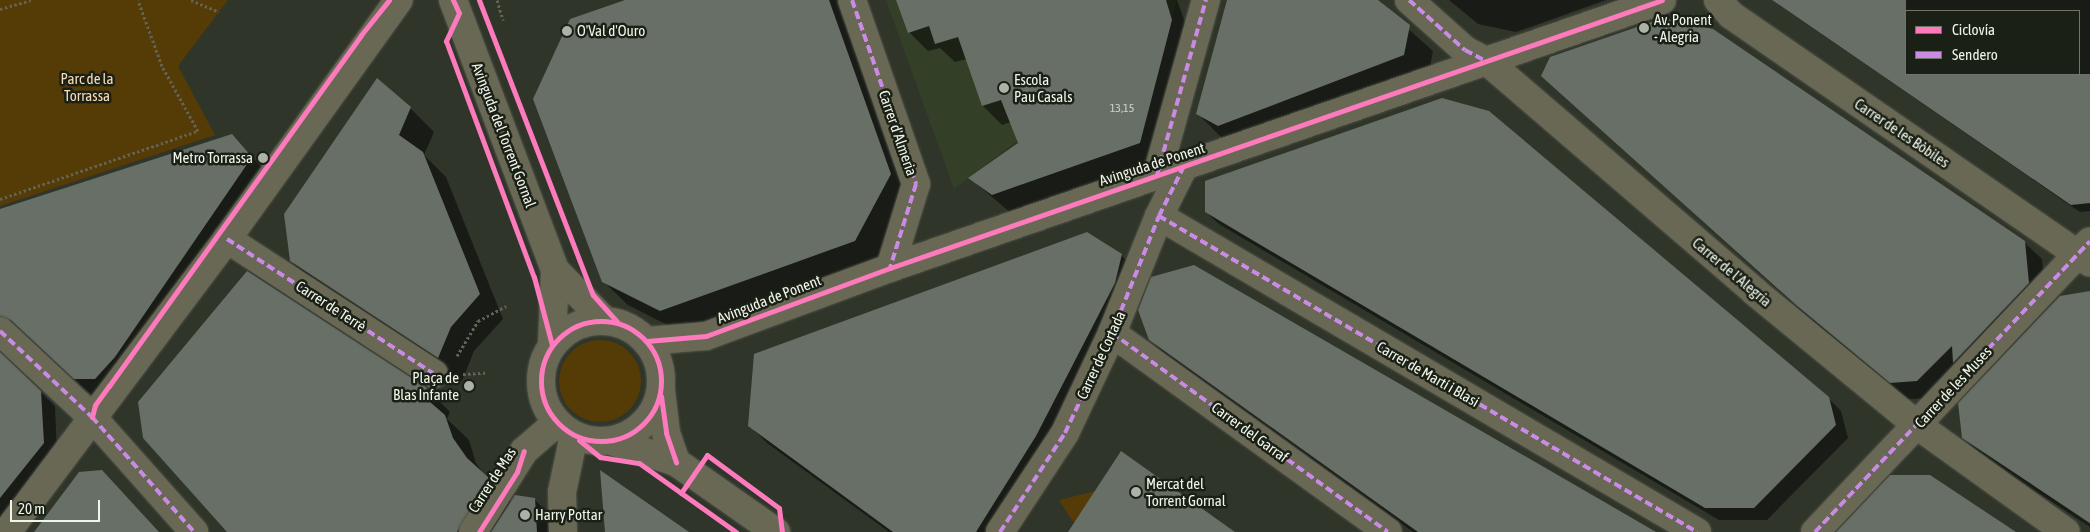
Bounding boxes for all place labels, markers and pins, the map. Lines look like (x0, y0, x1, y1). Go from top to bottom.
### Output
place label: Av. Ponent - Alegria (1654, 10, 1712, 45)
place label: O'Val d'Ouro (577, 22, 645, 40)
marker: Av. Ponent - Alegria (1638, 22, 1650, 34)
marker: O'Val d'Ouro (561, 25, 573, 37)
place label: Escola Pau Casals (1014, 70, 1073, 105)
marker: Escola Pau Casals (998, 82, 1010, 94)
place label: Metro Torrassa (172, 149, 253, 167)
marker: Metro Torrassa (257, 152, 269, 164)
place label: Plaça de Blas Infante (393, 368, 459, 403)
marker: Plaça de Blas Infante (463, 380, 475, 392)
place label: Mercat del Torrent Gornal (1146, 474, 1226, 509)
marker: Mercat del Torrent Gornal (1130, 486, 1142, 498)
place label: Harry Pottar (535, 506, 602, 524)
marker: Harry Pottar (519, 509, 531, 521)

